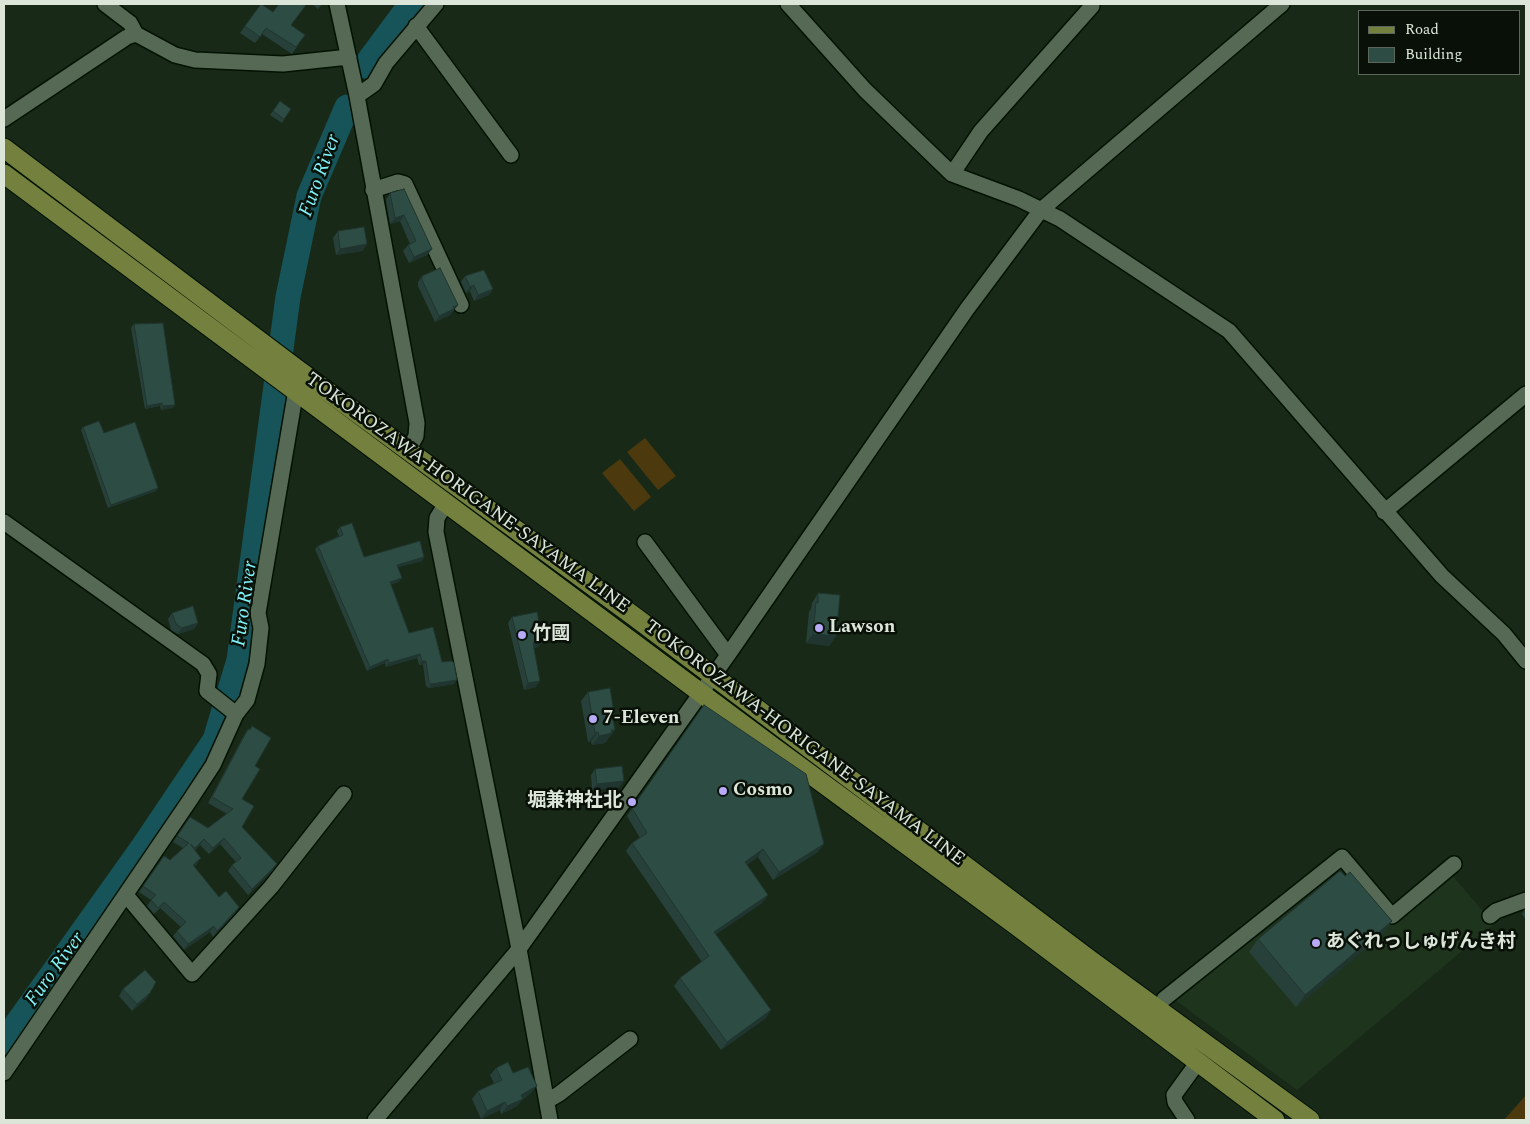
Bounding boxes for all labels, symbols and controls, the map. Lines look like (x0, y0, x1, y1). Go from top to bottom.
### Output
legend (1358, 10, 1520, 75)
text: Road (1405, 18, 1439, 41)
text: Building (1405, 43, 1462, 66)
water label: Furo River (295, 132, 347, 220)
street label: TOKOROZAWA-HORIGANE-SAYAMA LINE (301, 369, 633, 619)
water label: Furo River (228, 560, 264, 648)
street label: TOKOROZAWA-HORIGANE-SAYAMA LINE (639, 616, 969, 872)
place label: Lawson (829, 617, 895, 639)
marker: Lawson (813, 622, 825, 634)
place label: 竹國 (532, 624, 570, 646)
marker: 竹國 (516, 629, 528, 641)
place label: 7-Eleven (603, 708, 680, 730)
marker: 7-Eleven (587, 713, 599, 725)
place label: Cosmo (733, 780, 793, 802)
marker: Cosmo (717, 785, 729, 797)
place label: 堀兼神社北 (527, 791, 622, 813)
marker: 堀兼神社北 (626, 796, 638, 808)
water label: Furo River (21, 928, 91, 1012)
place label: あぐれっしゅげんき村 (1326, 932, 1516, 954)
marker: あぐれっしゅげんき村 (1310, 937, 1322, 949)

